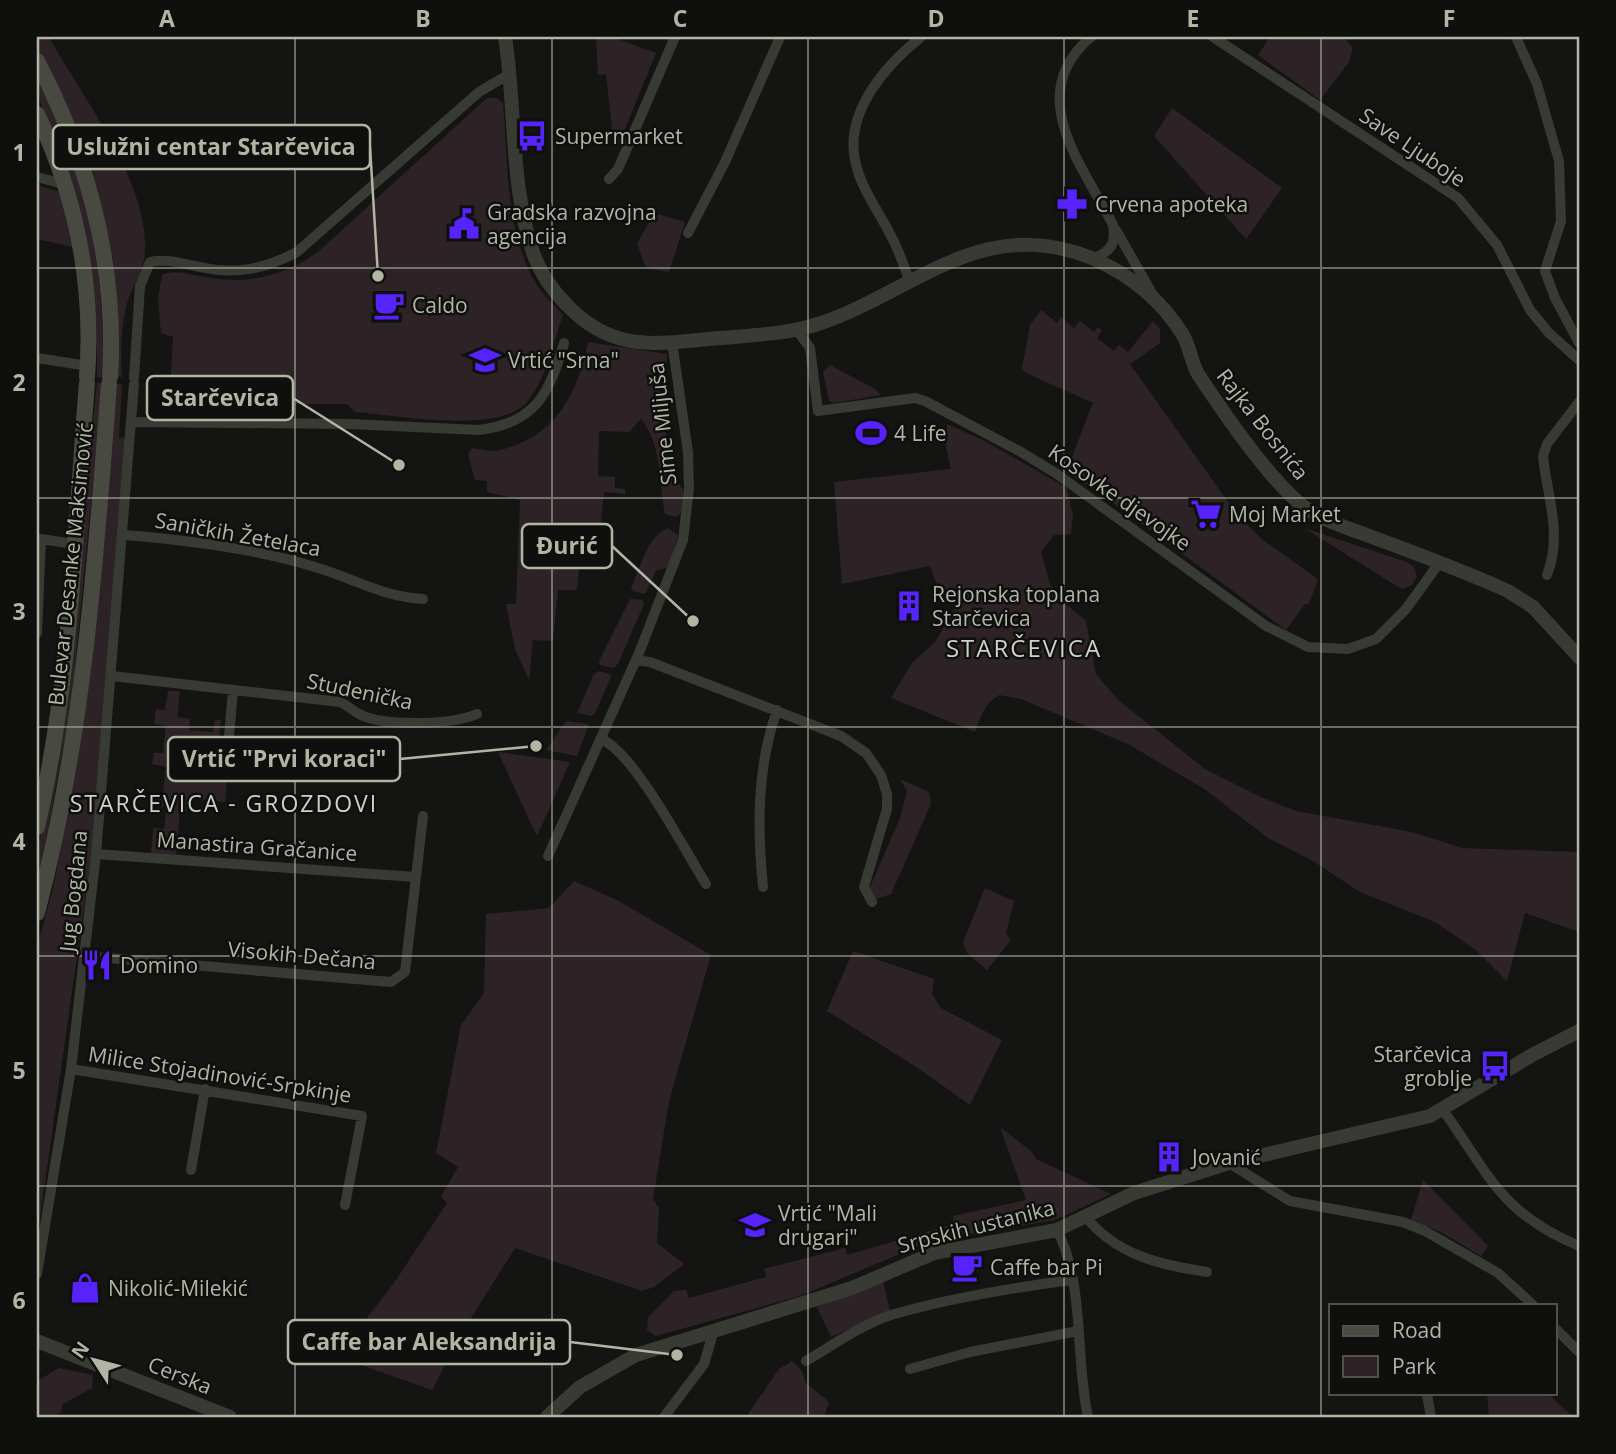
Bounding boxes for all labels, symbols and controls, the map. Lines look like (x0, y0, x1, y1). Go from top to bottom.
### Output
text: A (159, 2, 175, 34)
text: B (415, 2, 431, 34)
text: C (673, 2, 687, 34)
text: D (927, 2, 945, 34)
text: E (1187, 2, 1199, 34)
text: F (1443, 2, 1455, 34)
street label: Save Ljuboje (1354, 101, 1472, 193)
bus stop icon: Supermarket (515, 119, 549, 153)
place label: Supermarket (555, 122, 683, 150)
callout: Uslužni centar Starčevica (53, 125, 370, 169)
text: Uslužni centar Starčevica (66, 130, 356, 162)
text: 1 (12, 136, 26, 168)
pharmacy icon: Crvena apoteka (1055, 187, 1089, 221)
place label: Crvena apoteka (1095, 190, 1248, 218)
place label: Gradska razvojna agencija (487, 198, 657, 250)
public building icon: Gradska razvojna agencija (447, 207, 481, 241)
cafe icon: Caldo (372, 288, 406, 322)
place label: Caldo (412, 291, 468, 319)
school or university icon: Vrtić "Srna" (468, 343, 502, 377)
place label: Vrtić "Srna" (508, 346, 619, 374)
street label: Sime Miljuša (642, 361, 682, 487)
street label: Rajka Bosnića (1211, 363, 1315, 485)
text: 2 (12, 366, 26, 398)
callout: Starčevica (147, 376, 293, 420)
text: Starčevica (161, 381, 279, 413)
sports icon: 4 Life (854, 416, 888, 450)
place label: 4 Life (894, 419, 947, 447)
street label: Bulevar Desanke Maksimović (41, 421, 99, 707)
street label: Kosovke djevojke (1043, 437, 1197, 557)
supermarket icon: Moj Market (1189, 497, 1223, 531)
place label: Moj Market (1229, 500, 1341, 528)
street label: Saničkih Žetelaca (153, 506, 323, 562)
callout: Đurić (522, 524, 612, 568)
text: Đurić (536, 529, 598, 561)
place label: Rejonska toplana Starčevica (932, 580, 1100, 632)
building icon: Rejonska toplana Starčevica (892, 589, 926, 623)
text: 3 (12, 595, 26, 627)
district label: STARČEVICA (946, 631, 1102, 664)
street label: Studenička (305, 666, 415, 716)
callout: Vrtić "Prvi koraci" (168, 737, 400, 781)
text: Vrtić "Prvi koraci" (182, 742, 386, 774)
district label: STARČEVICA - GROZDOVI (70, 787, 378, 819)
text: 4 (12, 825, 26, 857)
street label: Manastira Gračanice (156, 825, 358, 867)
street label: Jug Bogdana (52, 829, 93, 955)
street label: Visokih Dečana (227, 935, 377, 975)
restaurant icon: Domino (80, 948, 114, 982)
place label: Domino (120, 951, 198, 979)
street label: Milice Stojadinović-Srpkinje (86, 1039, 354, 1109)
place label: Starčevica groblje (1373, 1040, 1472, 1092)
bus stop icon: Starčevica groblje (1478, 1049, 1512, 1083)
text: 5 (12, 1054, 26, 1086)
building icon: Jovanić (1152, 1140, 1186, 1174)
place label: Jovanić (1190, 1143, 1261, 1171)
street label: Srpskih ustanika (895, 1193, 1057, 1259)
place label: Vrtić "Mali drugari" (778, 1199, 877, 1251)
school or university icon: Vrtić "Mali drugari" (738, 1208, 772, 1242)
cafe icon: Caffe bar Pi (950, 1250, 984, 1284)
place label: Caffe bar Pi (990, 1253, 1103, 1281)
shop icon: Nikolić-Milekić (68, 1271, 102, 1305)
place label: Nikolić-Milekić (108, 1274, 248, 1302)
text: 6 (12, 1284, 26, 1316)
legend (1329, 1304, 1556, 1394)
text: Road (1392, 1316, 1442, 1344)
callout: Caffe bar Aleksandrija (288, 1320, 570, 1364)
north arrow (60, 1324, 130, 1394)
text: Caffe bar Aleksandrija (302, 1325, 556, 1357)
text: N (65, 1336, 95, 1364)
street label: Cerska (144, 1350, 216, 1400)
text: Park (1392, 1352, 1436, 1380)

